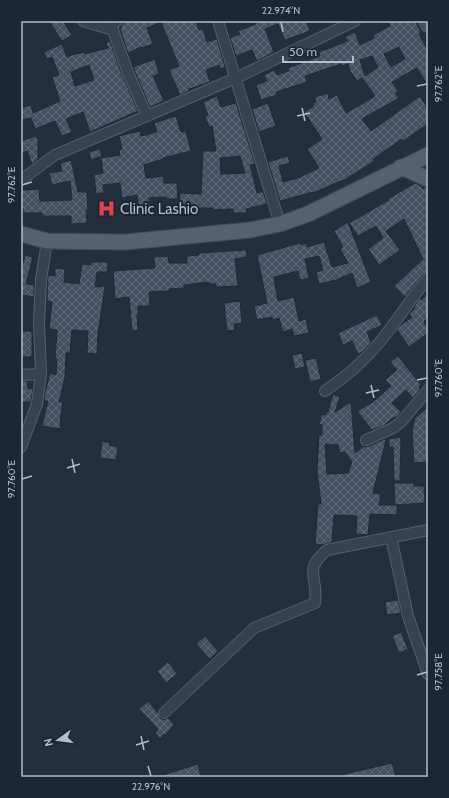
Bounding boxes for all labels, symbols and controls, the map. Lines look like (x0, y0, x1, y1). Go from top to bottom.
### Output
text: 22.974°N (262, 4, 300, 17)
scale bar (283, 38, 353, 64)
text: 50 m (289, 44, 317, 59)
text: 97.762°E (432, 65, 445, 102)
text: 97.762°E (5, 166, 18, 203)
hospital icon: Clinic Lashio (97, 199, 117, 219)
place label: Clinic Lashio (120, 200, 198, 218)
text: 97.760°E (432, 358, 445, 397)
text: 97.760°E (5, 459, 18, 498)
text: 97.758°E (432, 653, 445, 691)
north arrow (38, 720, 78, 760)
text: N (41, 737, 56, 748)
text: 22.976°N (132, 780, 170, 793)

